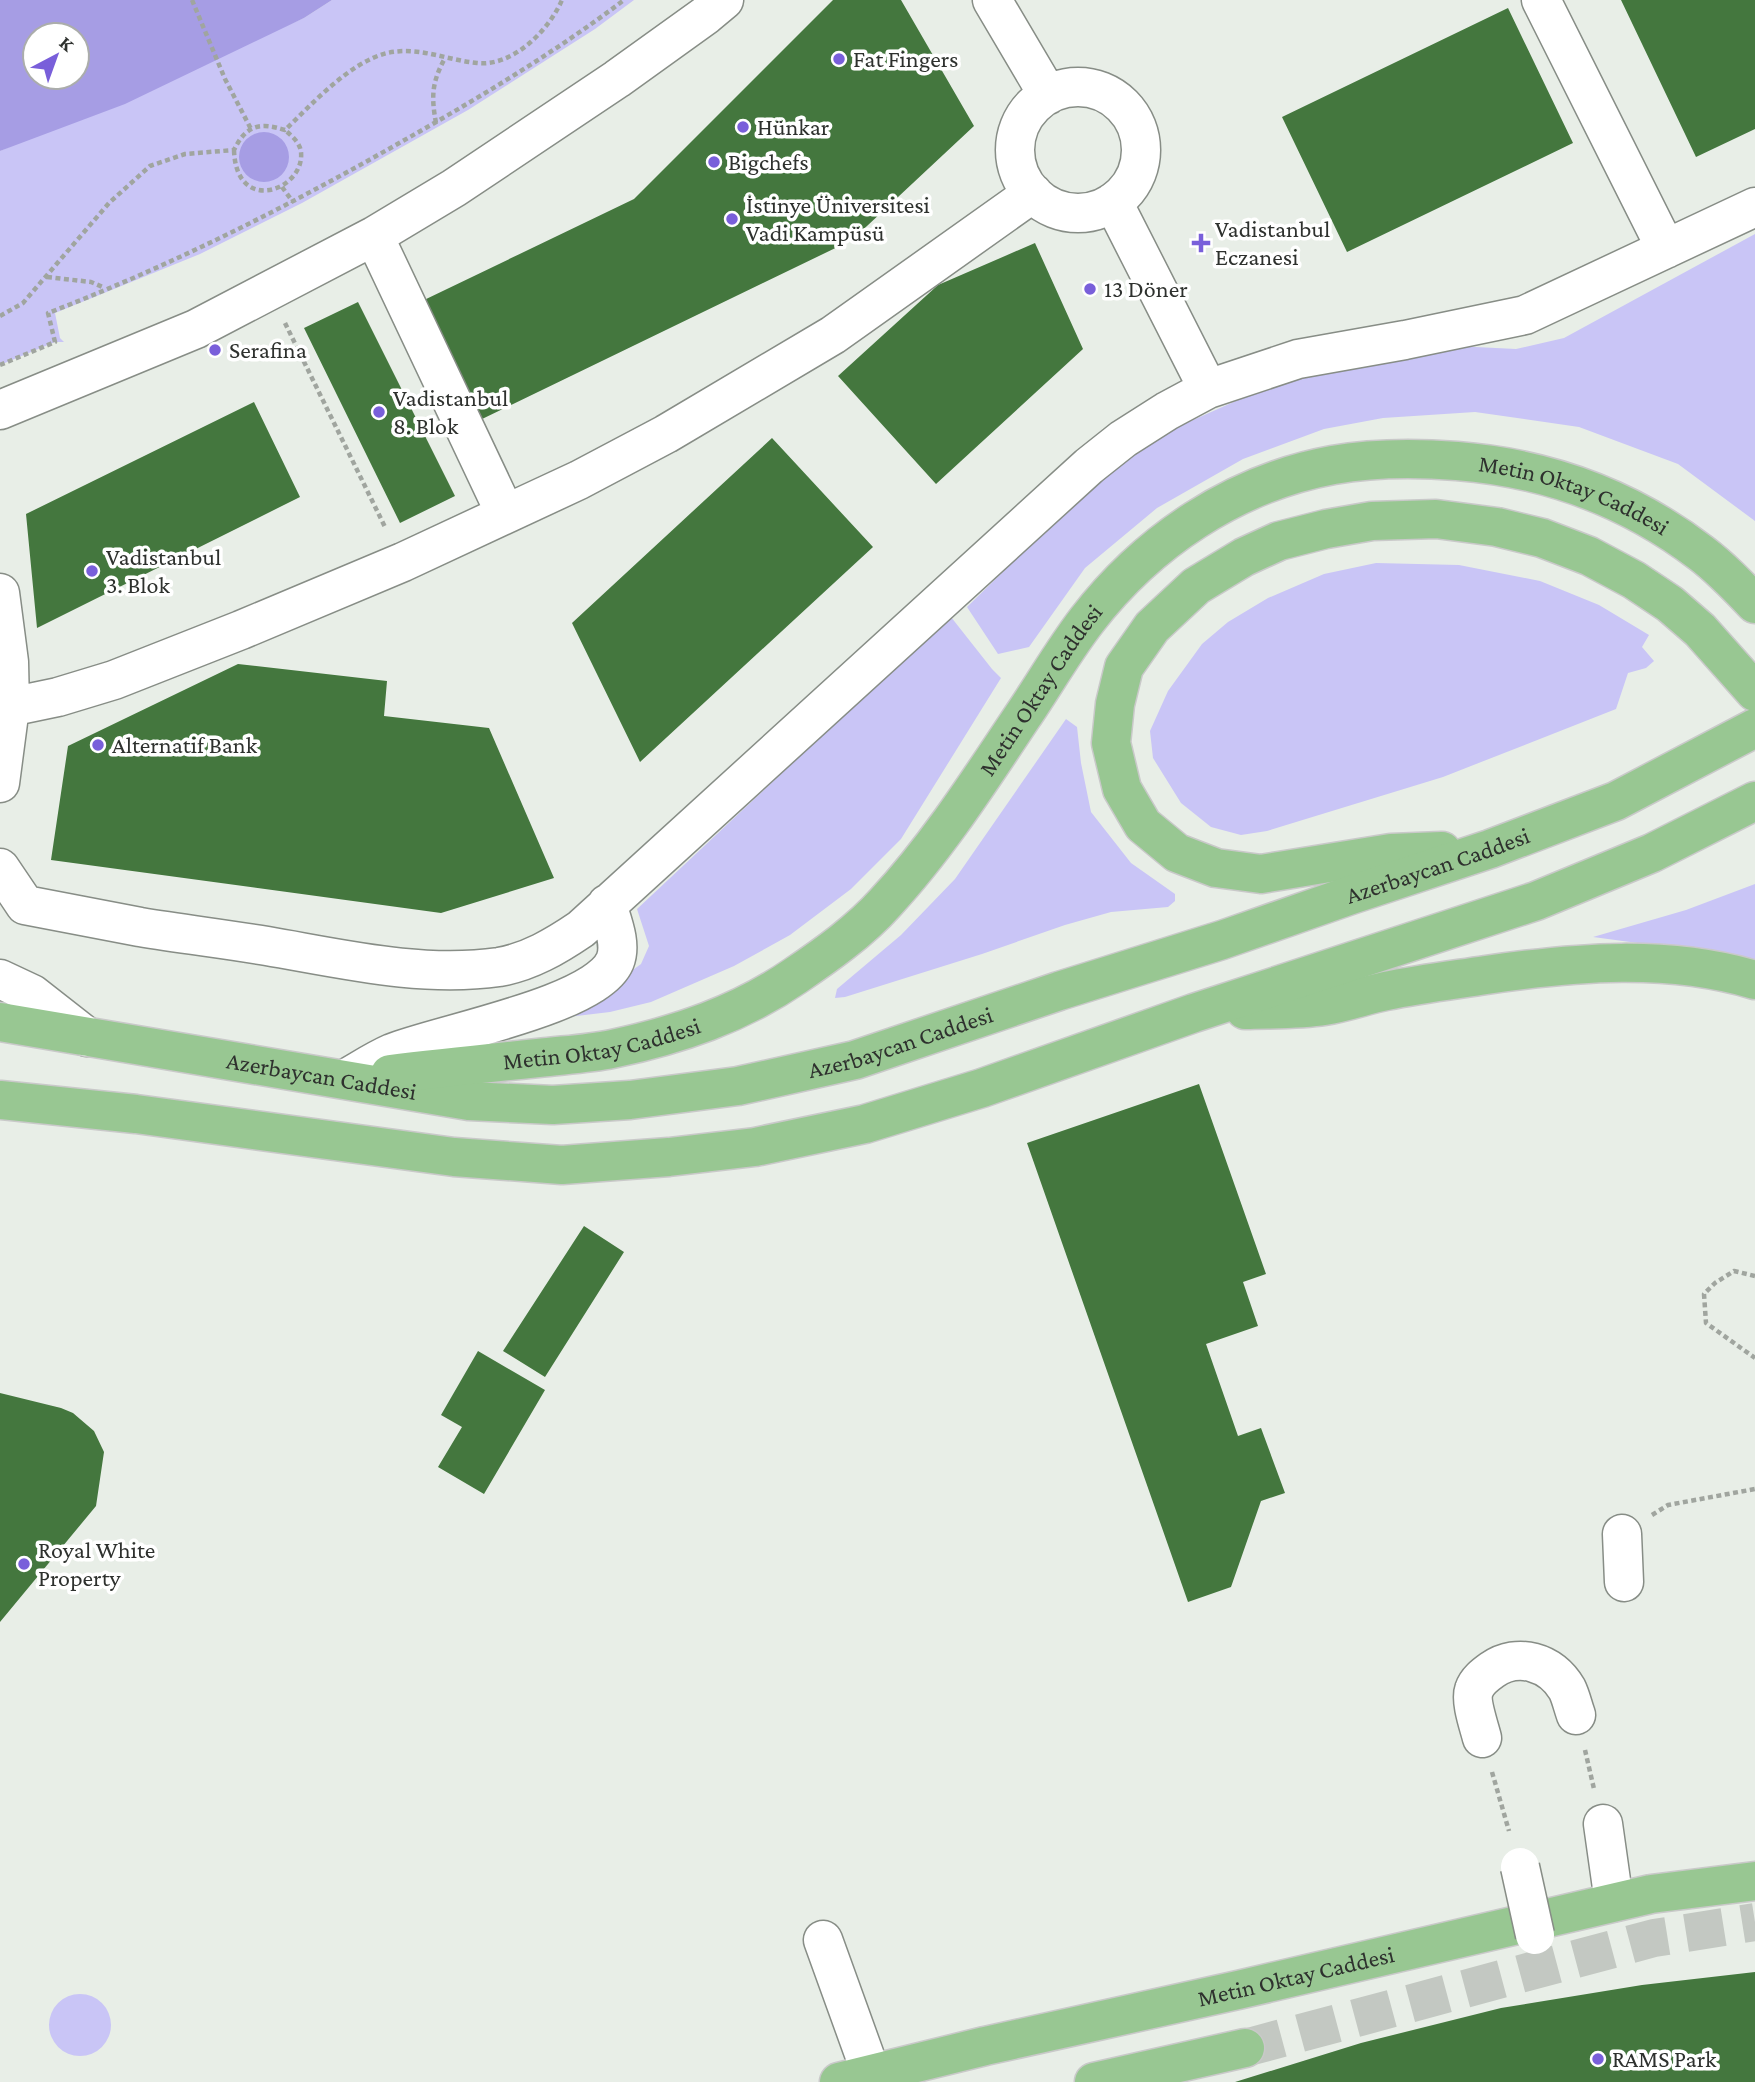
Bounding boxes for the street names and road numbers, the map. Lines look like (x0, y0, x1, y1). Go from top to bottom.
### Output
street label: Metin Oktay Caddesi (1477, 449, 1674, 540)
street label: Metin Oktay Caddesi (973, 598, 1107, 780)
street label: Azerbaycan Caddesi (1342, 821, 1533, 909)
street label: Azerbaycan Caddesi (805, 1000, 996, 1083)
street label: Metin Oktay Caddesi (502, 1011, 704, 1075)
street label: Azerbaycan Caddesi (225, 1046, 419, 1105)
street label: Metin Oktay Caddesi (1195, 1940, 1397, 2012)

